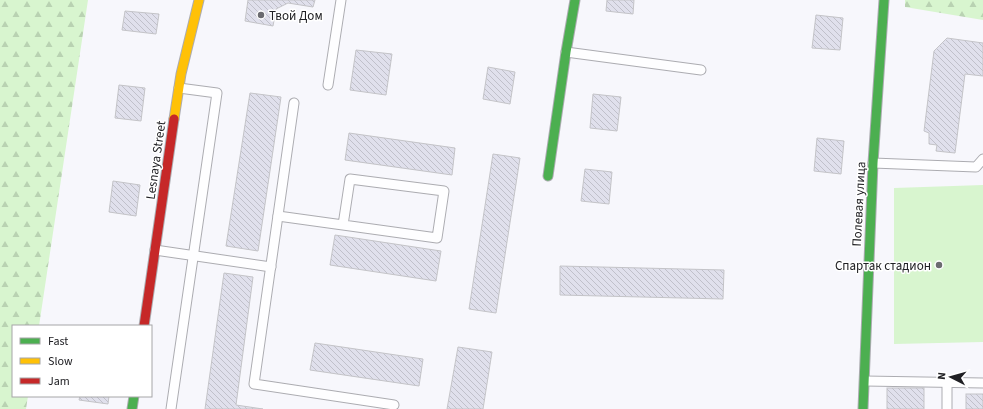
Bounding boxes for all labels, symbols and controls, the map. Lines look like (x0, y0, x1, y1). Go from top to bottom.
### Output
place label: Твой Дом (269, 7, 323, 25)
marker: Твой Дом (256, 10, 266, 20)
street label: Lesnaya Street (142, 119, 171, 201)
street label: Полевая улица (848, 161, 870, 247)
place label: Спартак стадион (835, 257, 931, 275)
marker: Спартак стадион (934, 260, 944, 270)
legend (12, 325, 152, 397)
text: Fast (48, 333, 68, 350)
text: Slow (48, 353, 73, 370)
north arrow (931, 357, 971, 397)
text: N (934, 372, 949, 380)
text: Jam (48, 373, 70, 390)

